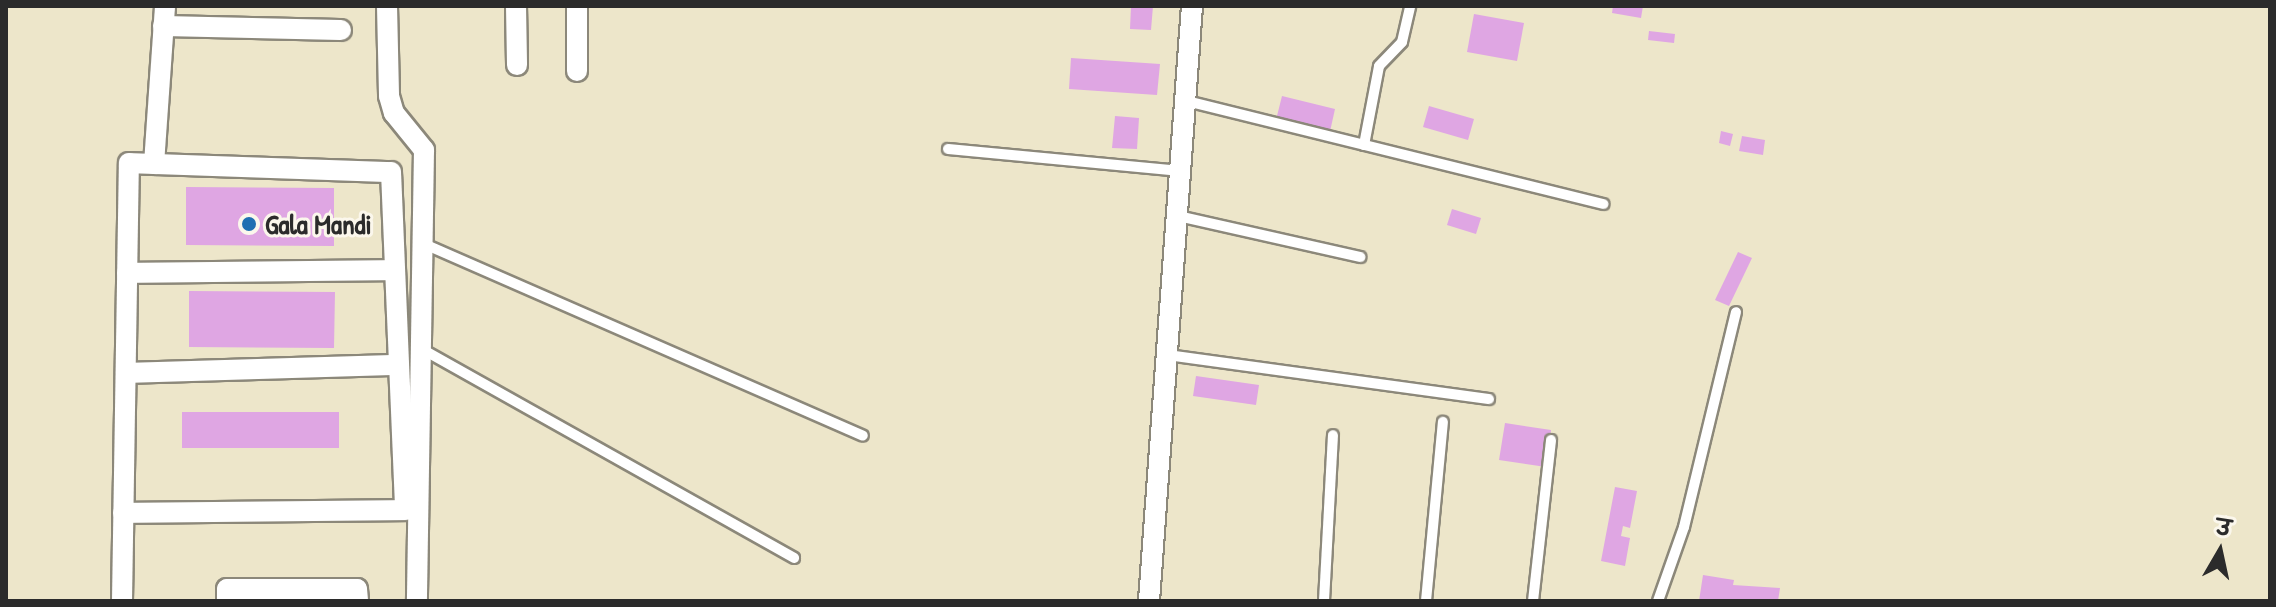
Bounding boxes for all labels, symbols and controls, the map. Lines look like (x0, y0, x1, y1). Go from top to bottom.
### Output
place label: Gala Mandi (265, 207, 372, 241)
marker: Gala Mandi (240, 215, 258, 233)
north arrow (2180, 511, 2260, 591)
text: उ (2214, 511, 2233, 543)

